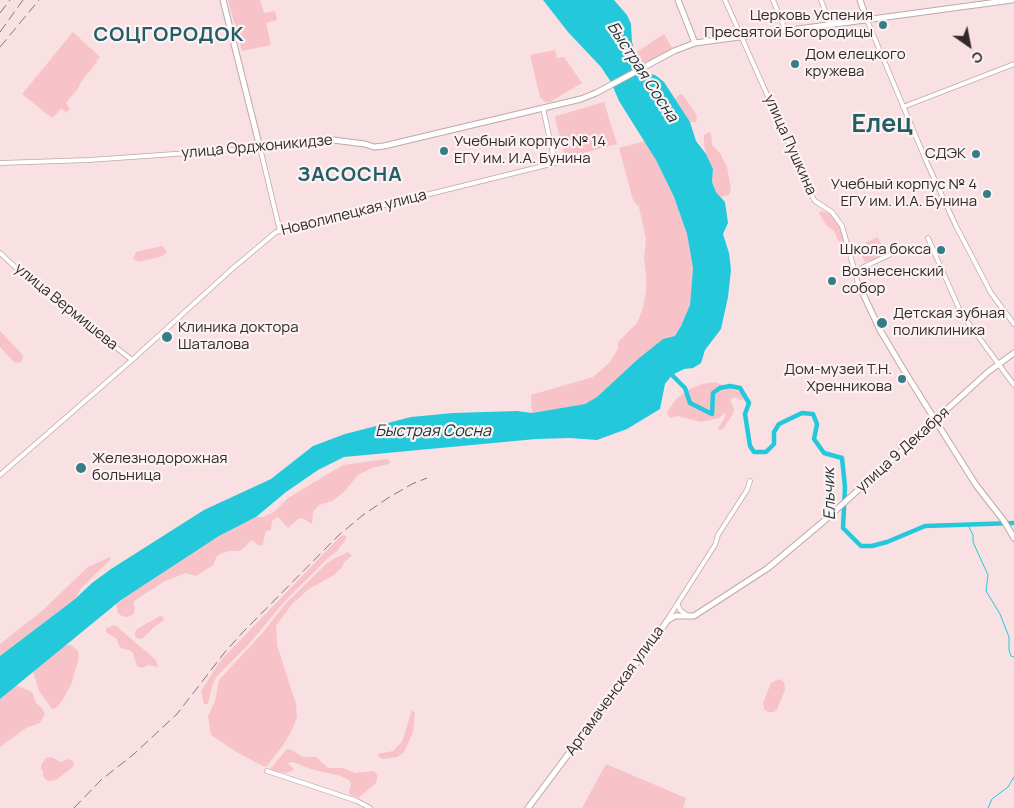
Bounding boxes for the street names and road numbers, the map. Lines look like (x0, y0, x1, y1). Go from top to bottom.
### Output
street label: улица Пушкина (760, 92, 820, 198)
street label: улица Орджоникидзе (181, 131, 333, 163)
street label: Новолипецкая улица (279, 186, 429, 240)
street label: улица Вермишева (11, 260, 121, 354)
street label: улица 9 Декабря (853, 403, 953, 497)
street label: Аргамаченская улица (562, 623, 668, 759)

